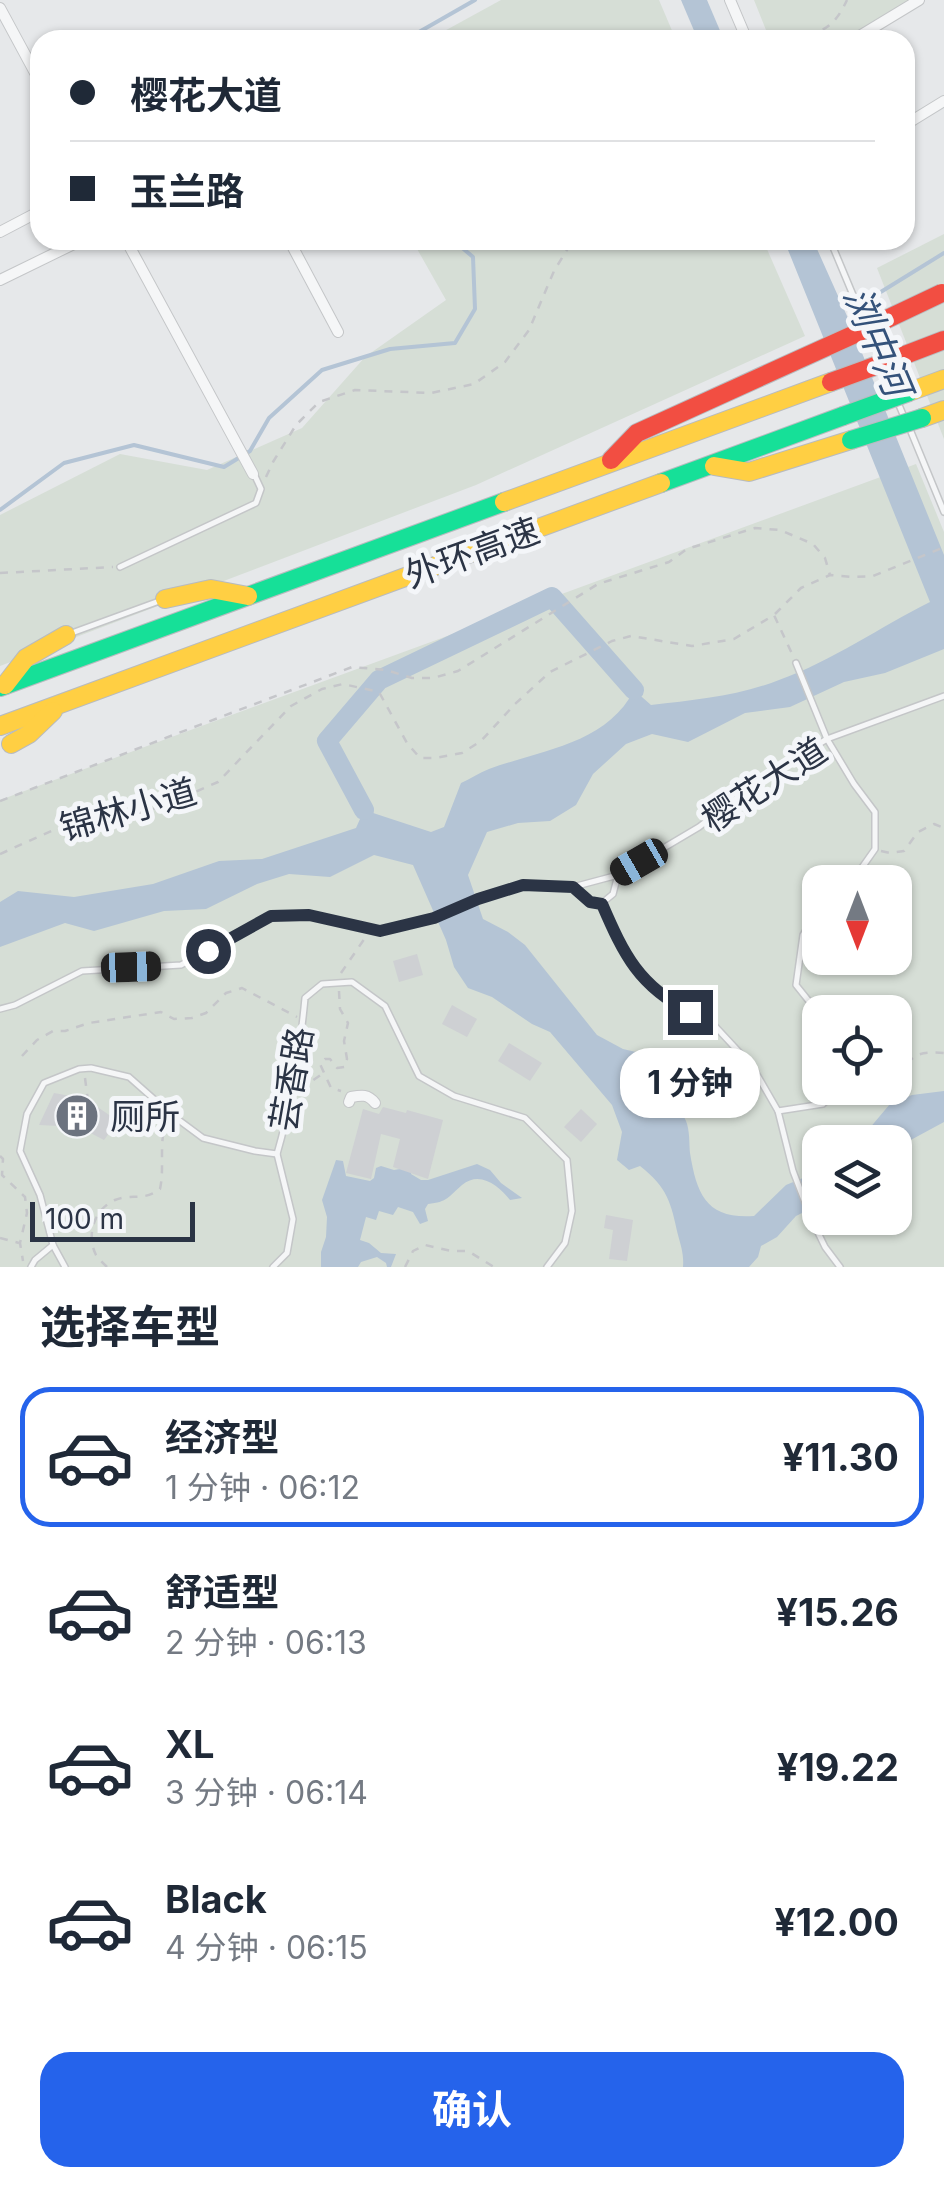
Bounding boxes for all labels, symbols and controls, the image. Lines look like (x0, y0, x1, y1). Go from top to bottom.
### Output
text: 樱花大道 (130, 72, 282, 118)
text: 玉兰路 (130, 168, 244, 214)
water label: 浏中河 (835, 280, 924, 409)
street label: 外环高速 (399, 508, 545, 596)
street label: 樱花大道 (694, 728, 834, 840)
street label: 锦林小道 (55, 770, 201, 848)
car (606, 834, 672, 890)
north arrow (802, 865, 912, 975)
map controls (802, 865, 912, 1235)
route start (186, 929, 231, 974)
car (100, 951, 162, 983)
route end (668, 990, 713, 1035)
button: locate (802, 995, 912, 1105)
street label: 芸香路 (261, 1024, 321, 1134)
callout: 1 分钟 (620, 1047, 760, 1117)
text: 1 分钟 (647, 1063, 733, 1102)
building icon: 厕所 (54, 1093, 100, 1139)
place label: 厕所 (110, 1095, 180, 1137)
button: layers (802, 1125, 912, 1235)
scale bar (30, 1197, 195, 1242)
text: 100 m (45, 1202, 124, 1236)
text: 选择车型 (40, 1299, 220, 1354)
icon: car (45, 1412, 135, 1502)
text: 经济型 (165, 1414, 279, 1460)
text: ¥11.30 (783, 1434, 899, 1480)
text: 1 分钟 · 06:12 (165, 1468, 360, 1507)
icon: car (45, 1567, 135, 1657)
text: 舒适型 (165, 1569, 279, 1615)
text: ¥15.26 (776, 1589, 899, 1635)
text: 2 分钟 · 06:13 (165, 1623, 367, 1662)
text: XL (165, 1721, 215, 1767)
icon: car (45, 1722, 135, 1812)
text: ¥19.22 (777, 1744, 899, 1790)
text: 3 分钟 · 06:14 (165, 1773, 368, 1812)
text: Black (165, 1876, 267, 1922)
icon: car (45, 1877, 135, 1967)
text: ¥12.00 (774, 1899, 899, 1945)
text: 4 分钟 · 06:15 (165, 1928, 368, 1967)
button: 确认 (40, 2052, 904, 2167)

